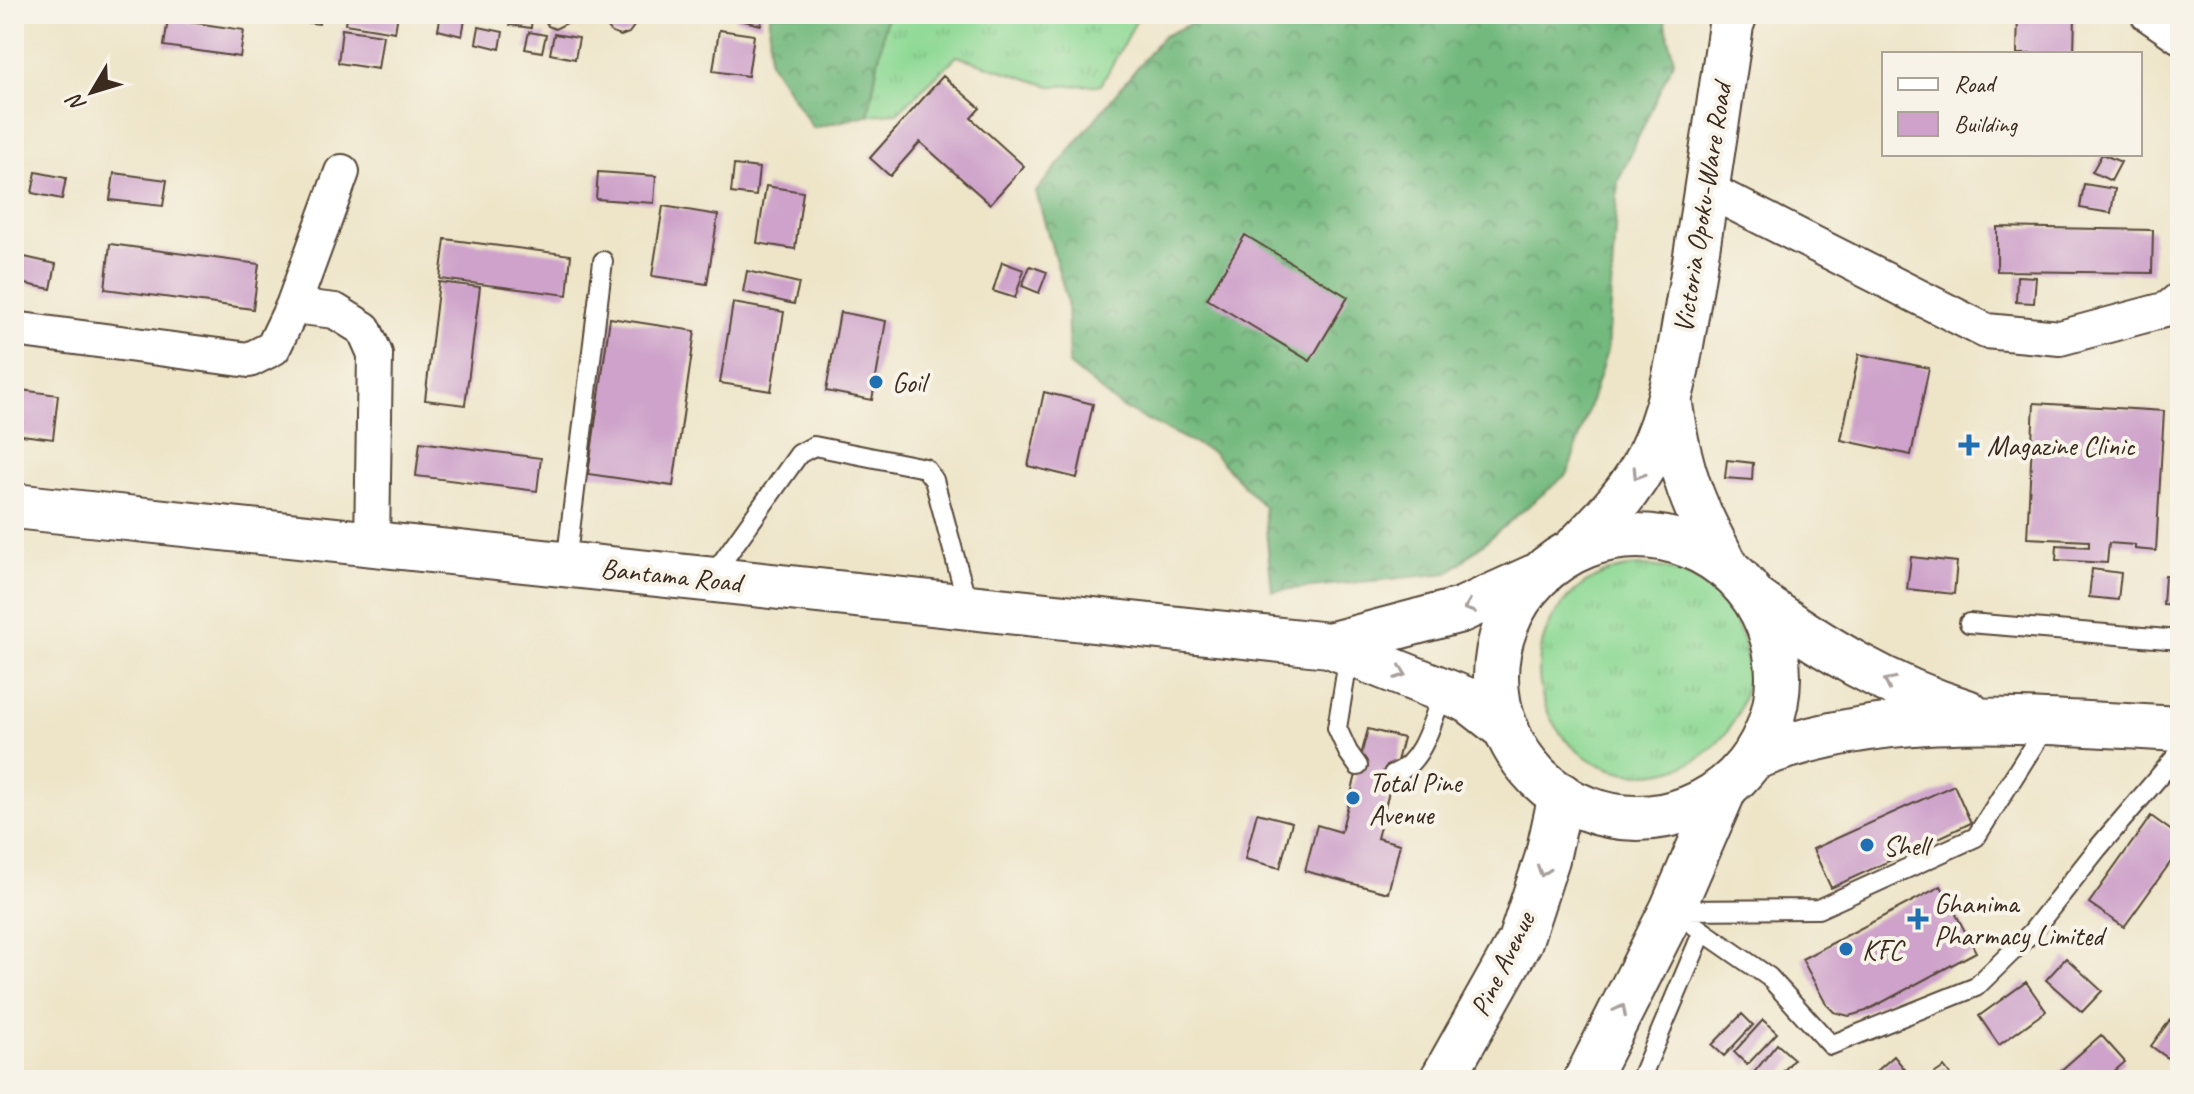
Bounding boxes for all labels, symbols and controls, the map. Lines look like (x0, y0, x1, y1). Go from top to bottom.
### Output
north arrow (52, 52, 132, 132)
legend (1882, 52, 2142, 156)
text: Road (1954, 69, 1998, 99)
street label: Victoria Opoku-Ware Road (1665, 77, 1740, 335)
text: N (60, 87, 92, 118)
text: Building (1954, 109, 2019, 139)
place label: Goil (892, 365, 931, 400)
marker: Goil (867, 373, 885, 391)
place label: Magazine Clinic (1987, 428, 2136, 463)
marker: Magazine Clinic (1958, 434, 1980, 456)
one-way arrow (1633, 465, 1648, 480)
street label: Bantama Road (599, 550, 747, 600)
one-way arrow (1463, 597, 1477, 614)
one-way arrow (1393, 664, 1407, 680)
one-way arrow (1883, 676, 1898, 692)
place label: Total Pine Avenue (1369, 765, 1463, 832)
marker: Total Pine Avenue (1344, 789, 1362, 807)
place label: Shell (1883, 828, 1934, 863)
marker: Shell (1858, 836, 1876, 854)
one-way arrow (1536, 864, 1552, 878)
place label: Ghanima Pharmacy Limited (1934, 886, 2107, 953)
street label: Pine Avenue (1462, 905, 1543, 1022)
marker: Ghanima Pharmacy Limited (1909, 910, 1927, 928)
place label: KFC (1862, 932, 1906, 967)
marker: KFC (1837, 940, 1855, 958)
one-way arrow (1611, 1004, 1627, 1019)

